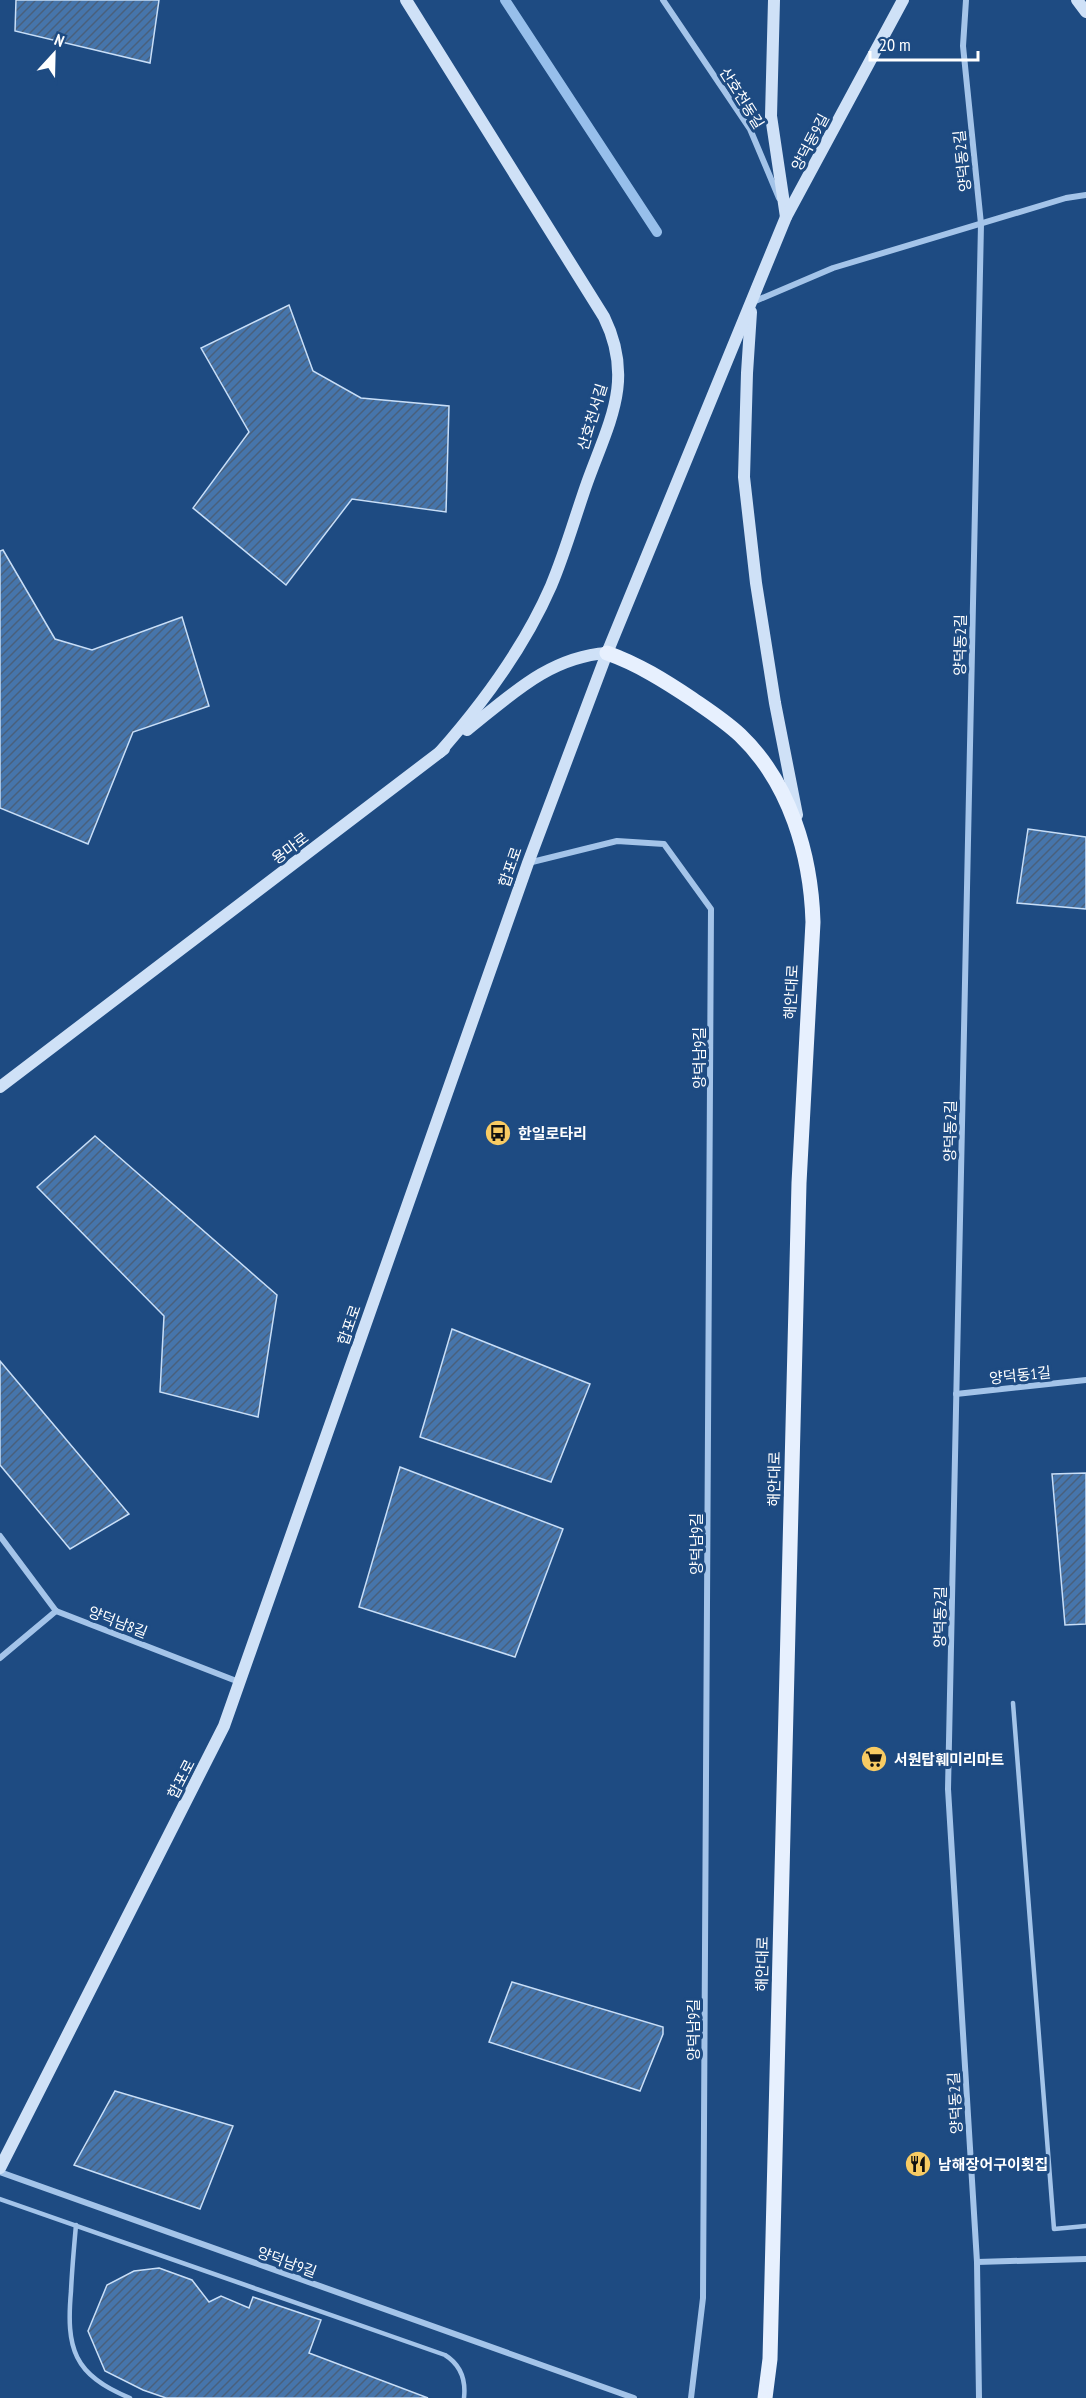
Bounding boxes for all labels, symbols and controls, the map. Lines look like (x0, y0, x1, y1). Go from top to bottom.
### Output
north arrow (24, 24, 84, 84)
scale bar (870, 24, 978, 62)
text: N (52, 29, 67, 51)
text: 20 m (879, 33, 911, 56)
street label: 산호천동길 (716, 64, 768, 132)
street label: 양덕동9길 (787, 110, 833, 174)
street label: 양덕동2길 (949, 129, 975, 193)
street label: 산호천서길 (573, 381, 611, 453)
street label: 양덕동2길 (950, 614, 970, 676)
street label: 용마로 (268, 828, 312, 868)
street label: 합포로 (494, 844, 526, 890)
street label: 해안대로 (780, 964, 802, 1020)
street label: 양덕남9길 (690, 1027, 709, 1089)
street label: 양덕동2길 (940, 1100, 960, 1162)
bus stop icon: 한일로타리 (483, 1118, 513, 1148)
place label: 한일로타리 (518, 1124, 587, 1143)
street label: 합포로 (333, 1302, 365, 1348)
street label: 양덕동1길 (988, 1362, 1052, 1388)
street label: 해안대로 (764, 1451, 784, 1507)
street label: 양덕남9길 (687, 1513, 706, 1575)
street label: 양덕동2길 (930, 1586, 950, 1648)
street label: 양덕남8길 (86, 1602, 150, 1642)
supermarket icon: 서원탑훼미리마트 (859, 1744, 889, 1774)
place label: 서원탑훼미리마트 (894, 1750, 1005, 1769)
street label: 합포로 (163, 1756, 199, 1802)
street label: 해안대로 (752, 1936, 772, 1992)
street label: 양덕남9길 (684, 1999, 703, 2061)
street label: 양덕동2길 (944, 2072, 966, 2134)
restaurant icon: 남해장어구이횟집 (903, 2149, 933, 2179)
place label: 남해장어구이횟집 (938, 2155, 1048, 2174)
street label: 양덕남9길 (255, 2242, 319, 2282)

